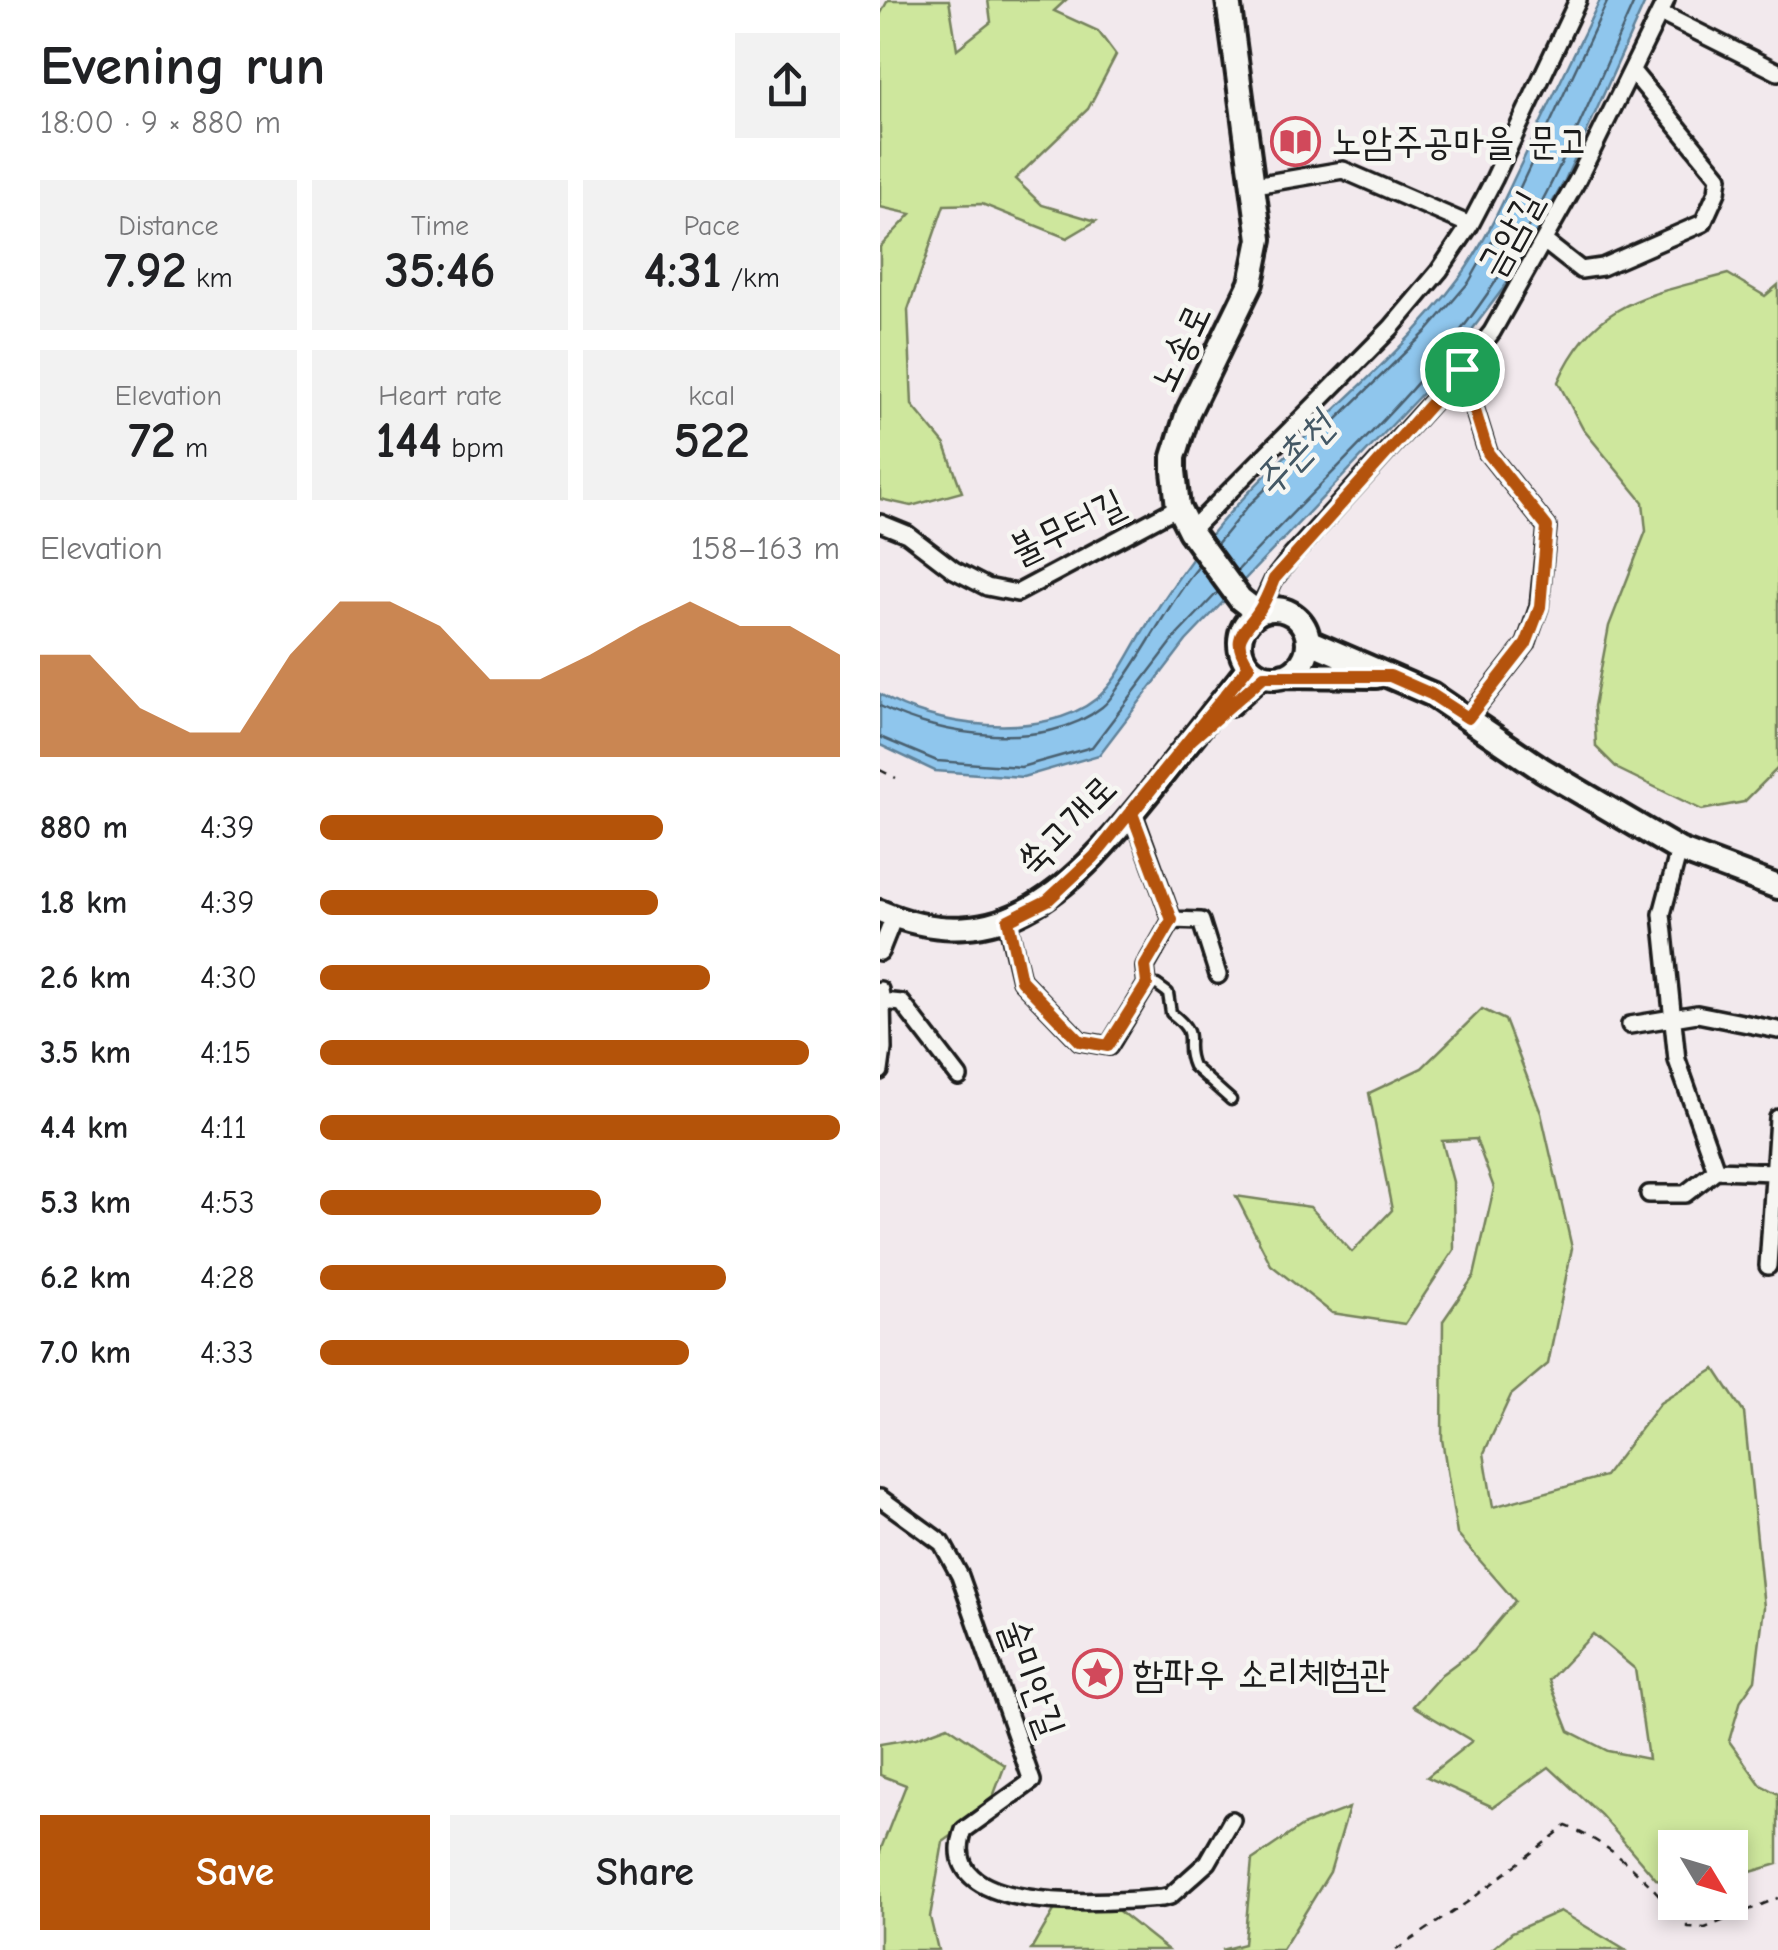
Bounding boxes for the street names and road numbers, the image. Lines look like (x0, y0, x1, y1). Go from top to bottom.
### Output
street label: 금암길 (1469, 183, 1551, 285)
street label: 노송로 (1142, 297, 1220, 399)
street label: 불무터길 (1002, 480, 1132, 574)
street label: 쑥고개로 (1008, 766, 1126, 884)
street label: 술미안길 (990, 1613, 1074, 1743)

